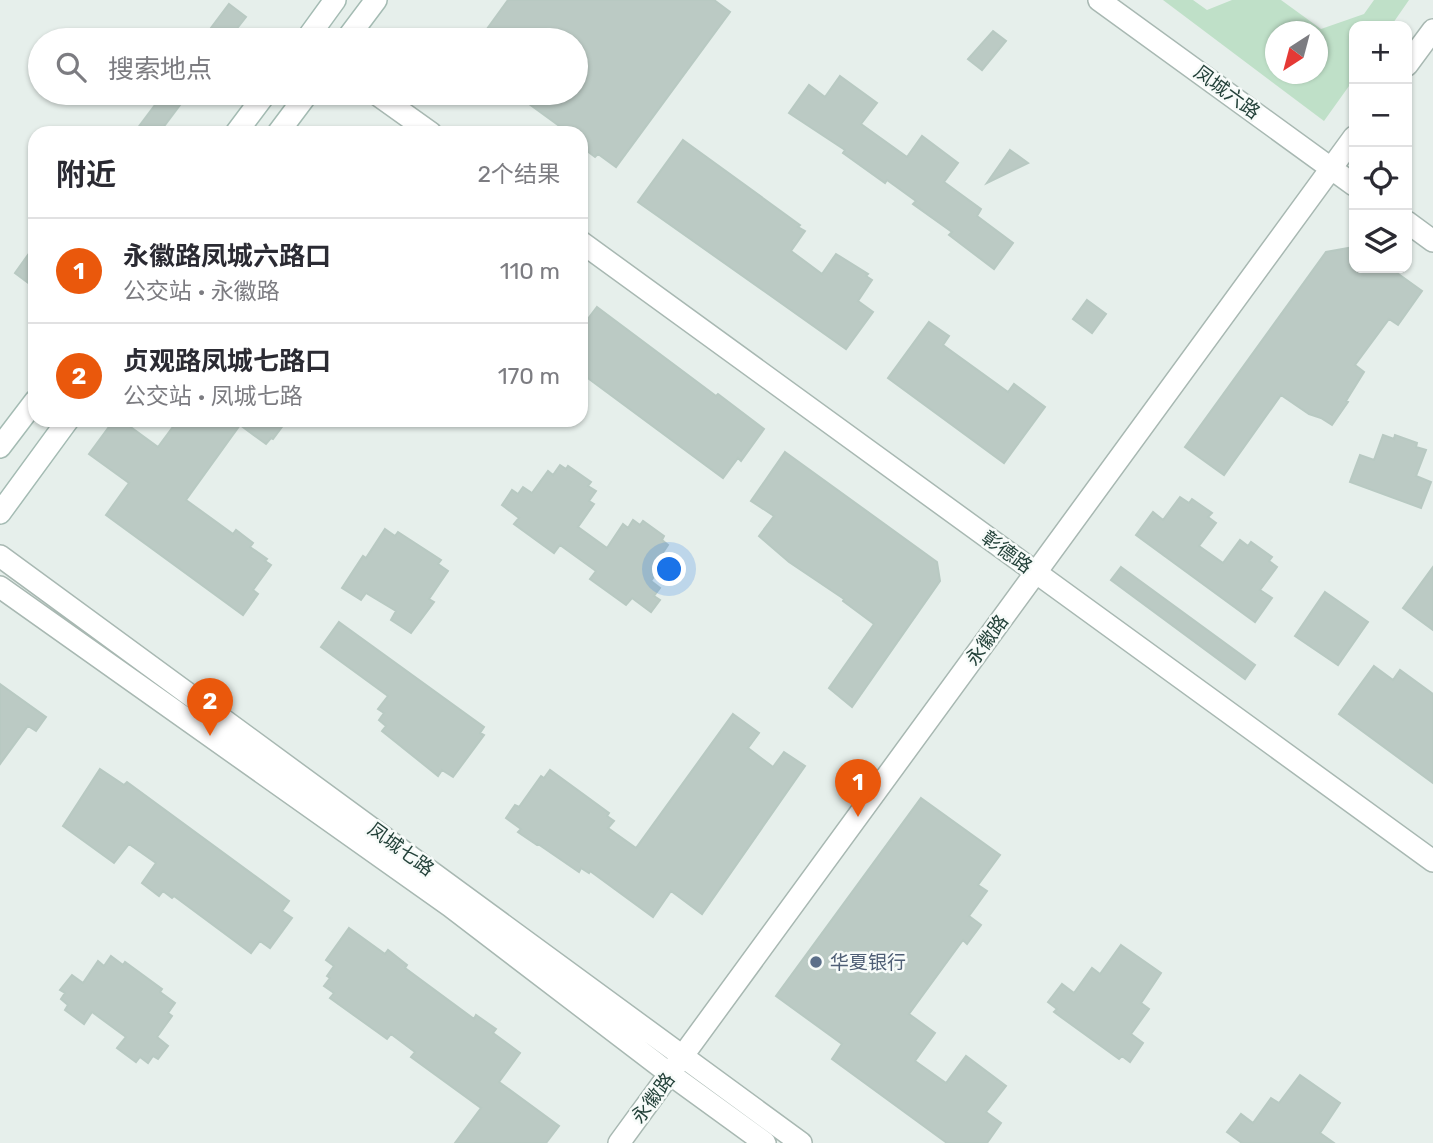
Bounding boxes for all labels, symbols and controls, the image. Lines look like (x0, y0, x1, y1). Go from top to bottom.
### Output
north arrow (1265, 21, 1328, 84)
map controls (1349, 21, 1412, 273)
button: + (1349, 21, 1412, 84)
search box (28, 28, 588, 105)
icon: search (52, 48, 90, 86)
text: 搜索地点 (108, 54, 212, 85)
street label: 凤城六路 (1189, 60, 1265, 124)
button: − (1349, 84, 1412, 147)
button: locate (1349, 147, 1412, 210)
text: 附近 (56, 157, 116, 193)
text: 2个结果 (477, 160, 560, 188)
button: layers (1349, 210, 1412, 273)
text: 永徽路凤城六路口 (123, 241, 331, 272)
text: 1 (73, 257, 85, 285)
text: 110 m (500, 257, 560, 285)
text: 公交站 · 永徽路 (123, 277, 280, 305)
text: 贞观路凤城七路口 (123, 346, 331, 377)
text: 2 (72, 362, 86, 390)
text: 170 m (498, 362, 560, 390)
text: 公交站 · 凤城七路 (123, 382, 303, 410)
street label: 彰德路 (977, 526, 1037, 578)
your location (652, 552, 686, 586)
street label: 永徽路 (961, 610, 1013, 670)
pin: 2 (187, 678, 233, 736)
pin: 1 (835, 759, 881, 817)
street label: 凤城七路 (363, 817, 439, 881)
place label: 华夏银行 (830, 951, 906, 974)
marker: 华夏银行 (808, 954, 824, 970)
street label: 永徽路 (627, 1068, 679, 1128)

